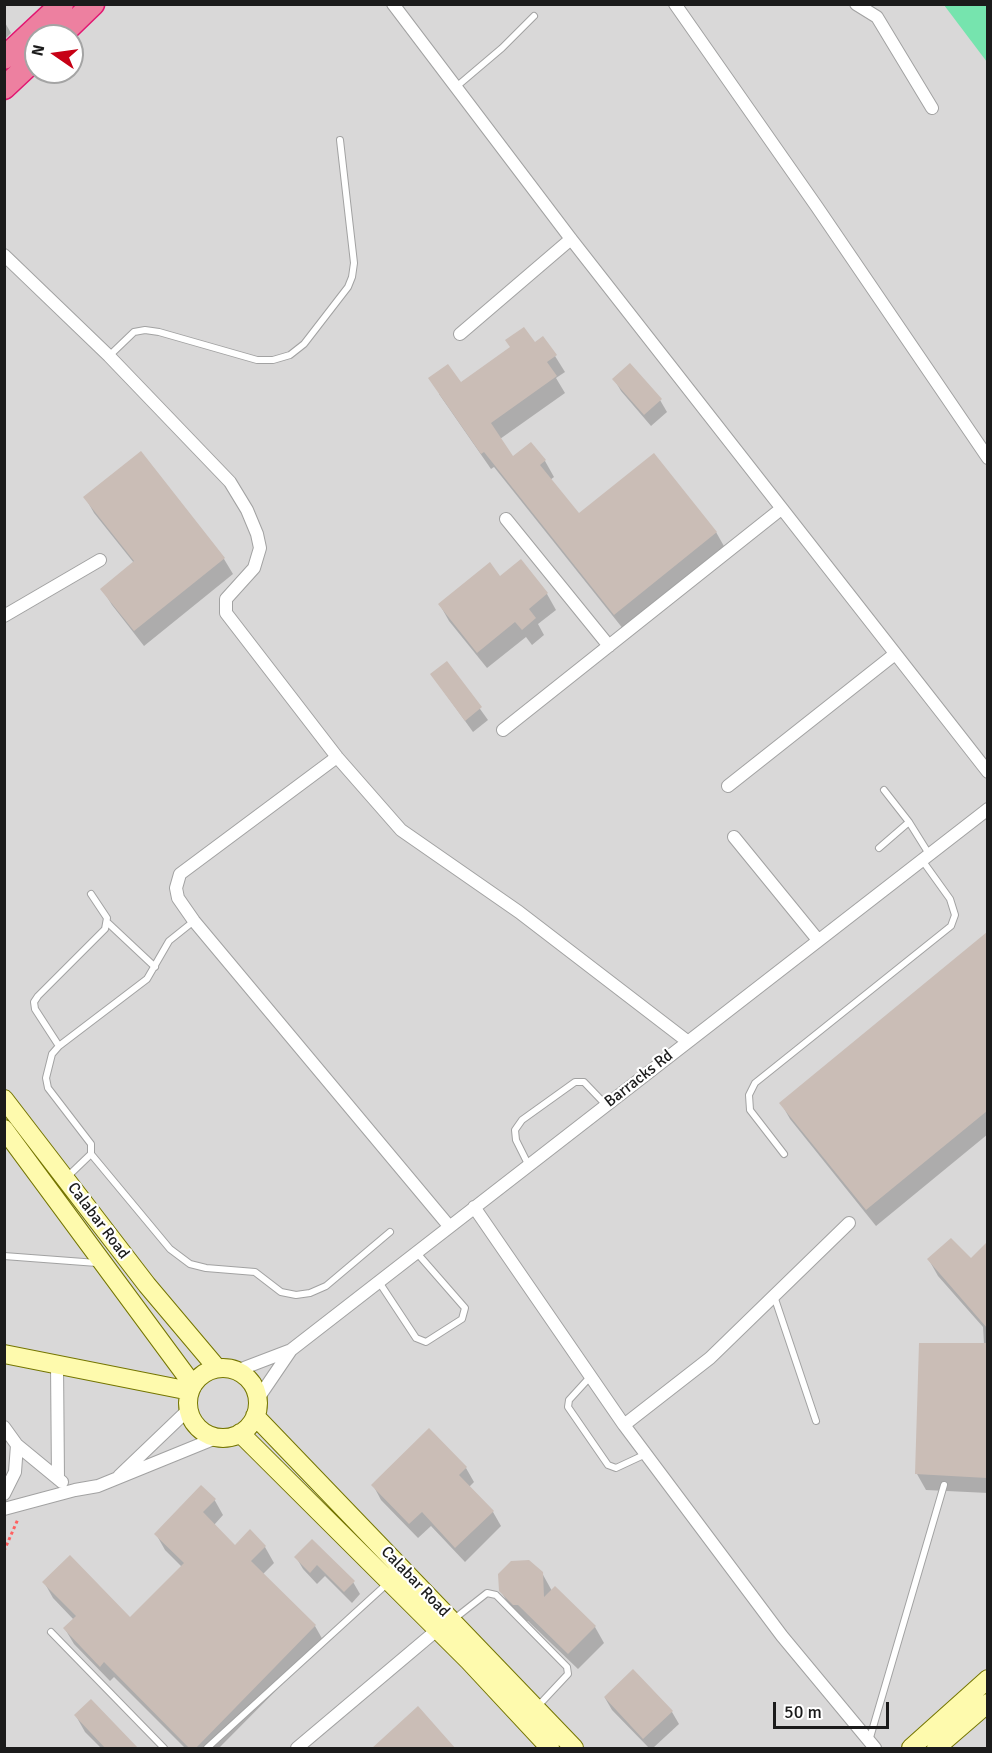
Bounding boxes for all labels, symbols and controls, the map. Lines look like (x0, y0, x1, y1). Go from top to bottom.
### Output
north arrow (24, 24, 84, 84)
text: N (27, 43, 49, 58)
street label: Barracks Rd (601, 1046, 677, 1112)
street label: Calabar Road (63, 1179, 133, 1263)
street label: Calabar Road (377, 1543, 453, 1621)
scale bar (776, 1690, 892, 1728)
text: 50 m (784, 1701, 822, 1723)

